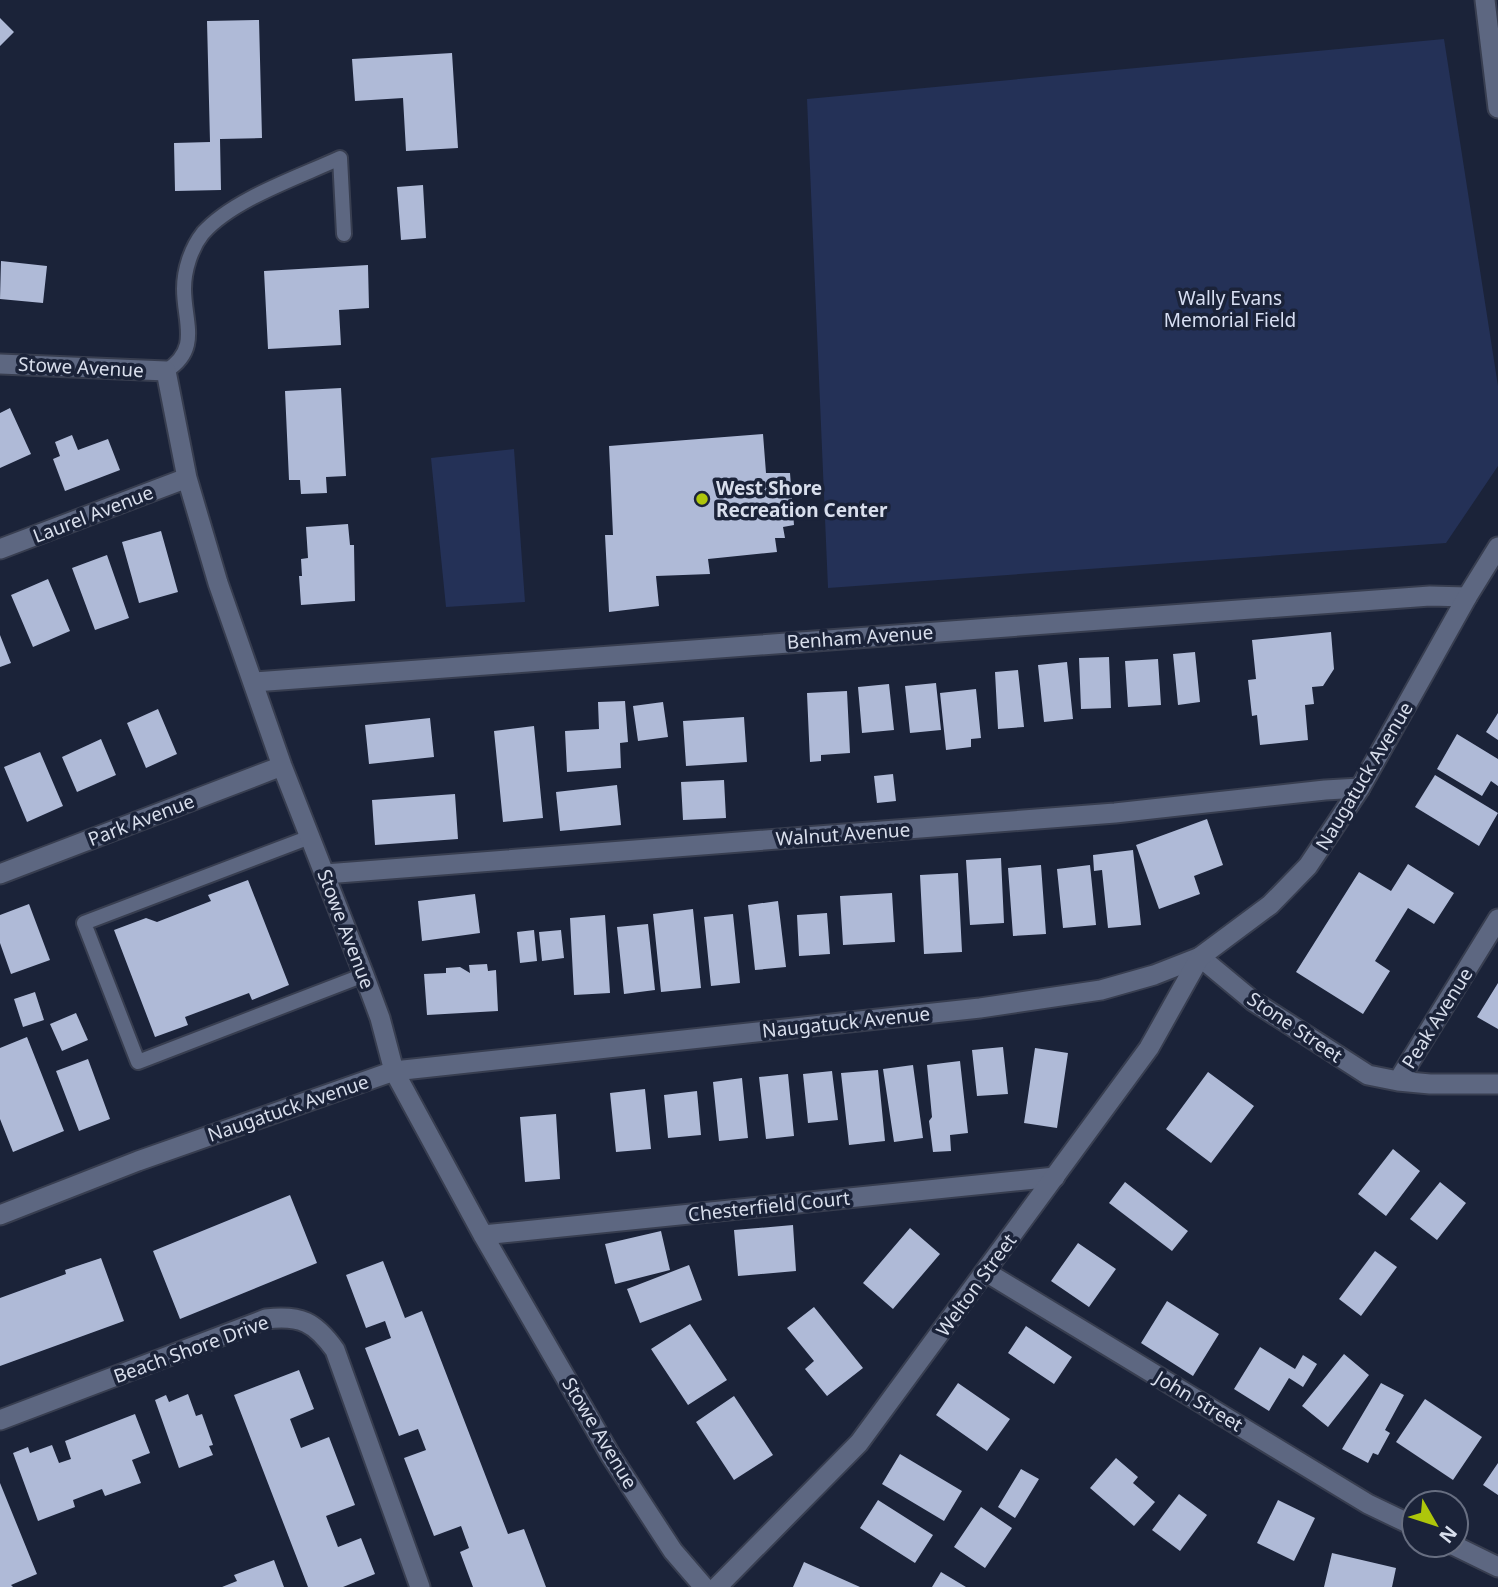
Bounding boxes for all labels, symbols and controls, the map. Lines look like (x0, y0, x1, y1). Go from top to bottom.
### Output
park label: Wally Evans Memorial Field (1164, 285, 1296, 333)
street label: Stowe Avenue (18, 351, 144, 383)
place label: West Shore Recreation Center (716, 475, 888, 523)
street label: Laurel Avenue (29, 479, 157, 549)
marker: West Shore Recreation Center (694, 491, 710, 507)
street label: Benham Avenue (786, 619, 934, 655)
street label: Naugatuck Avenue (1309, 697, 1419, 855)
street label: Park Avenue (84, 788, 198, 852)
street label: Walnut Avenue (775, 816, 911, 852)
street label: Stowe Avenue (311, 866, 381, 992)
street label: Peak Avenue (1396, 962, 1478, 1074)
street label: Stone Street (1242, 986, 1348, 1068)
street label: Naugatuck Avenue (761, 1000, 931, 1044)
street label: Naugatuck Avenue (204, 1068, 372, 1148)
street label: Chesterfield Court (687, 1185, 851, 1227)
street label: Welton Street (930, 1228, 1022, 1342)
street label: Beach Shore Drive (110, 1309, 272, 1389)
street label: John Street (1149, 1364, 1248, 1437)
street label: Stowe Avenue (556, 1372, 644, 1494)
north arrow (1400, 1489, 1470, 1559)
text: N (1433, 1521, 1463, 1549)

